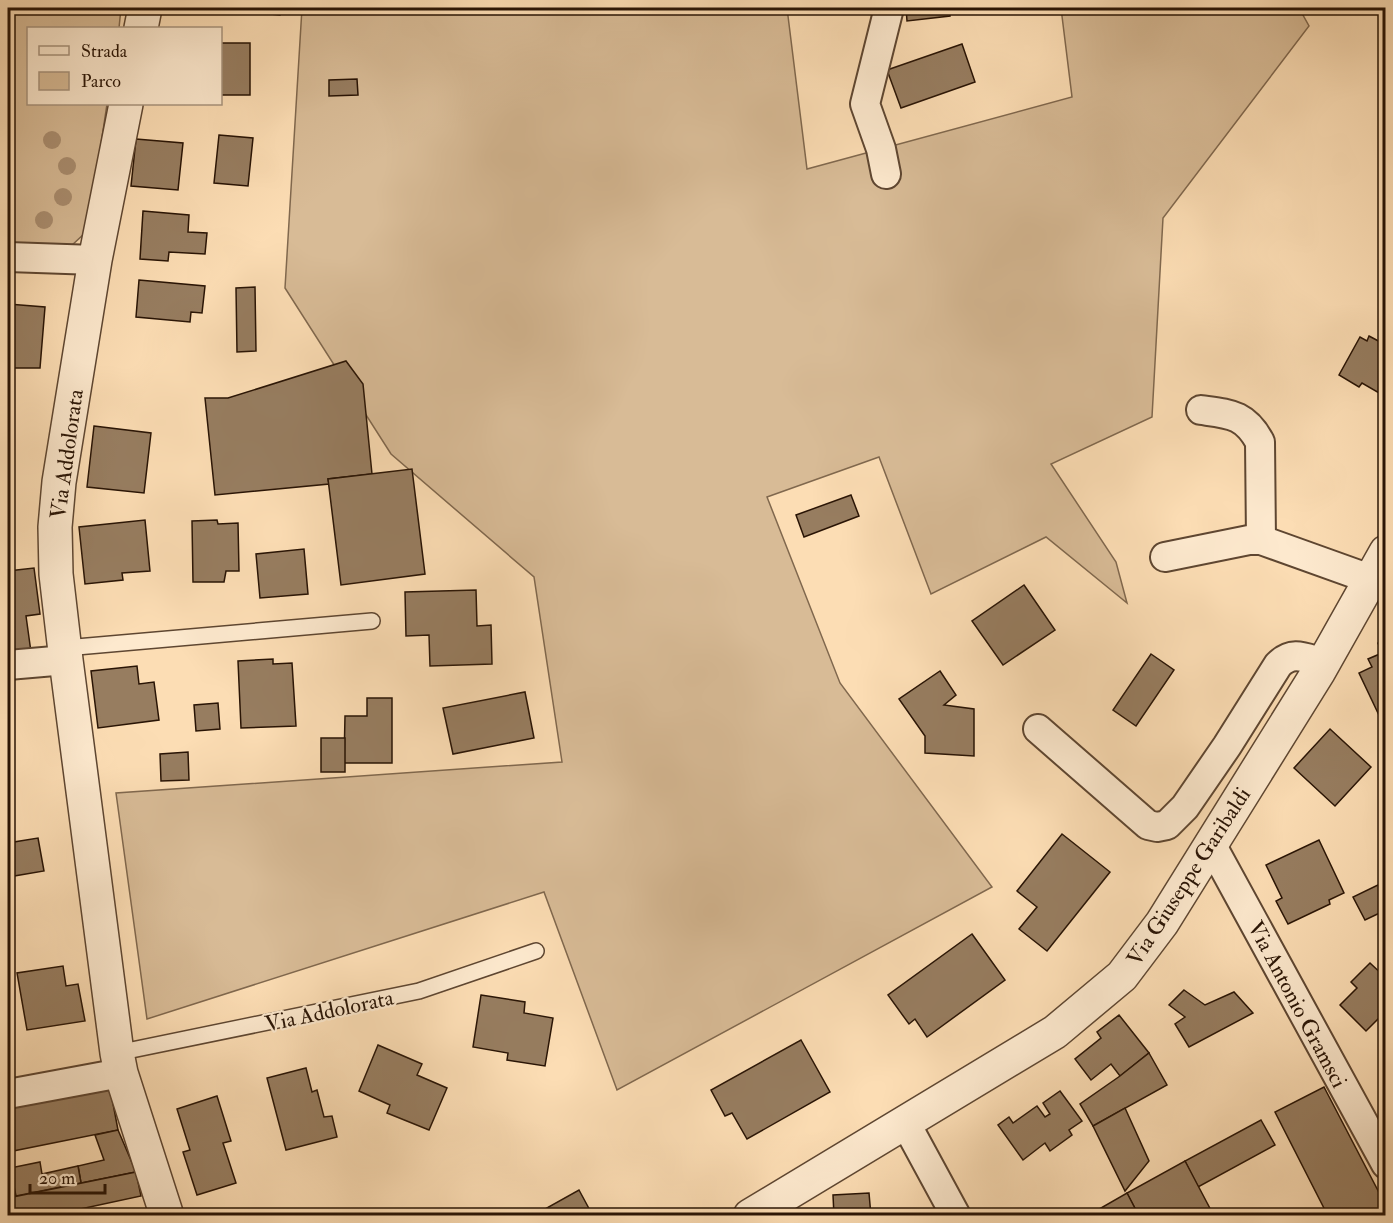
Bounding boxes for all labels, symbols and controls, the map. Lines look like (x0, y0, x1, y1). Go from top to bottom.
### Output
legend (27, 27, 222, 105)
text: Strada (81, 40, 128, 63)
text: Parco (81, 70, 121, 93)
street label: Via Addolorata (44, 387, 90, 521)
street label: Via Giuseppe Garibaldi (1121, 782, 1258, 972)
street label: Via Antonio Gramsci (1241, 916, 1353, 1093)
street label: Via Addolorata (262, 984, 397, 1038)
scale bar (30, 1157, 105, 1195)
text: 20 m (39, 1167, 75, 1190)

